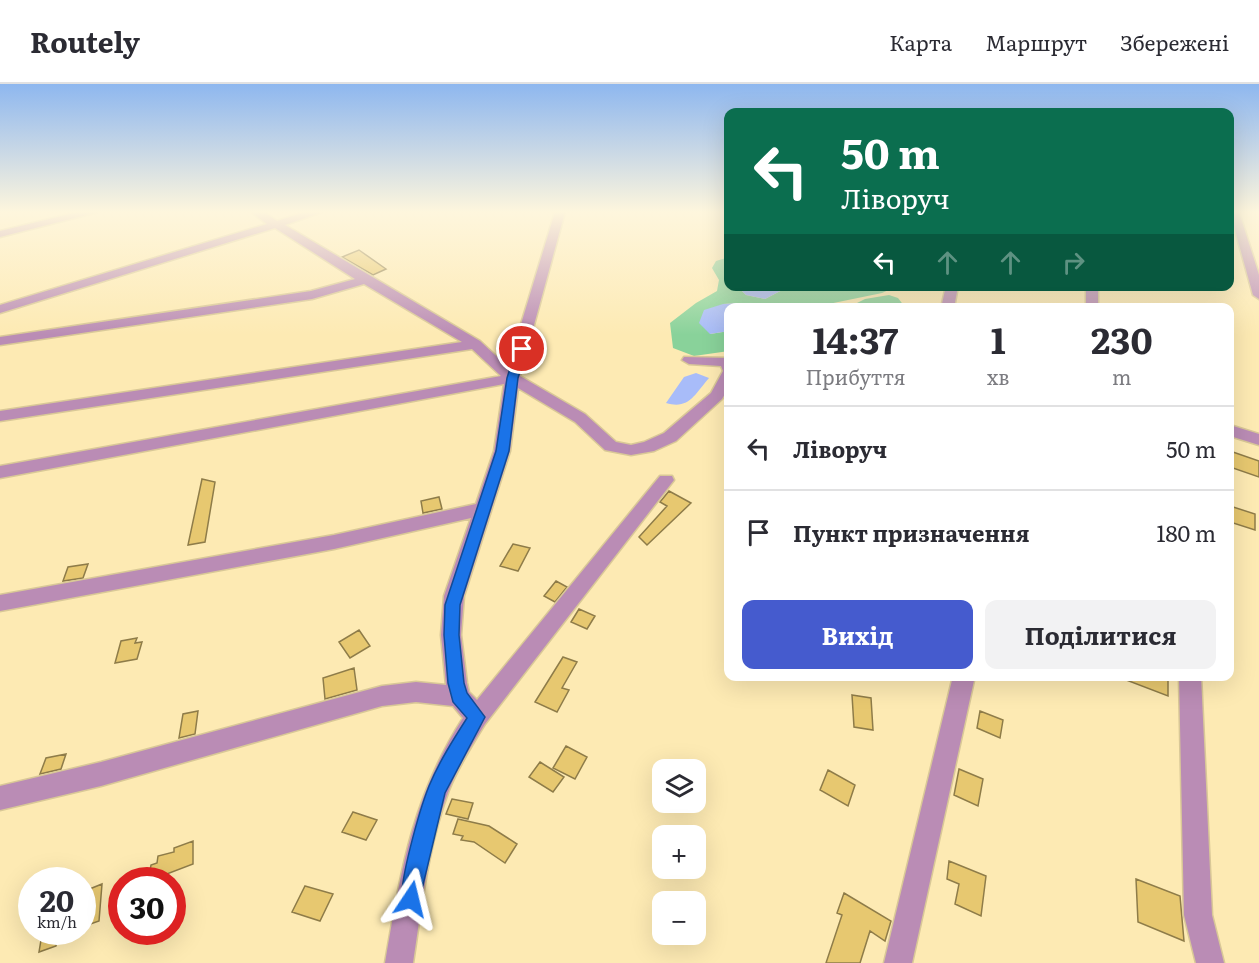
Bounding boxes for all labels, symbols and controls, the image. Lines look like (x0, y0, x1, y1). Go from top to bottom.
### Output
text: Routely (30, 20, 140, 62)
text: Карта (889, 26, 952, 57)
text: Маршрут (985, 26, 1087, 57)
text: Збережені (1120, 26, 1229, 57)
text: 50 m (841, 120, 940, 182)
icon: left (742, 132, 820, 210)
text: Ліворуч (841, 177, 950, 217)
icon: left (868, 246, 901, 279)
icon: ahead (931, 246, 964, 279)
icon: ahead (994, 246, 1027, 279)
icon: right (1057, 246, 1090, 279)
text: 14:37 (813, 312, 898, 365)
text: 1 (991, 312, 1006, 365)
text: 230 (1091, 312, 1153, 365)
pin (496, 323, 547, 374)
icon: arrive (505, 332, 538, 365)
text: Прибуття (805, 361, 906, 391)
text: хв (987, 361, 1010, 391)
text: m (1112, 361, 1131, 391)
icon: left (742, 432, 775, 465)
text: Ліворуч (793, 432, 887, 465)
text: 50 m (1166, 432, 1216, 465)
icon: arrive (742, 516, 775, 549)
text: Пункт призначення (793, 516, 1030, 549)
text: 180 m (1156, 516, 1216, 549)
button: Вихід (742, 600, 973, 669)
button: Поділитися (985, 600, 1216, 669)
map controls (652, 759, 706, 945)
button: layers (652, 759, 706, 813)
button: + (652, 825, 706, 879)
speed limit sign: 30 (108, 867, 186, 945)
position arrow (379, 867, 443, 931)
text: 20 (40, 877, 74, 921)
button: − (652, 891, 706, 945)
text: km/h (37, 910, 77, 933)

